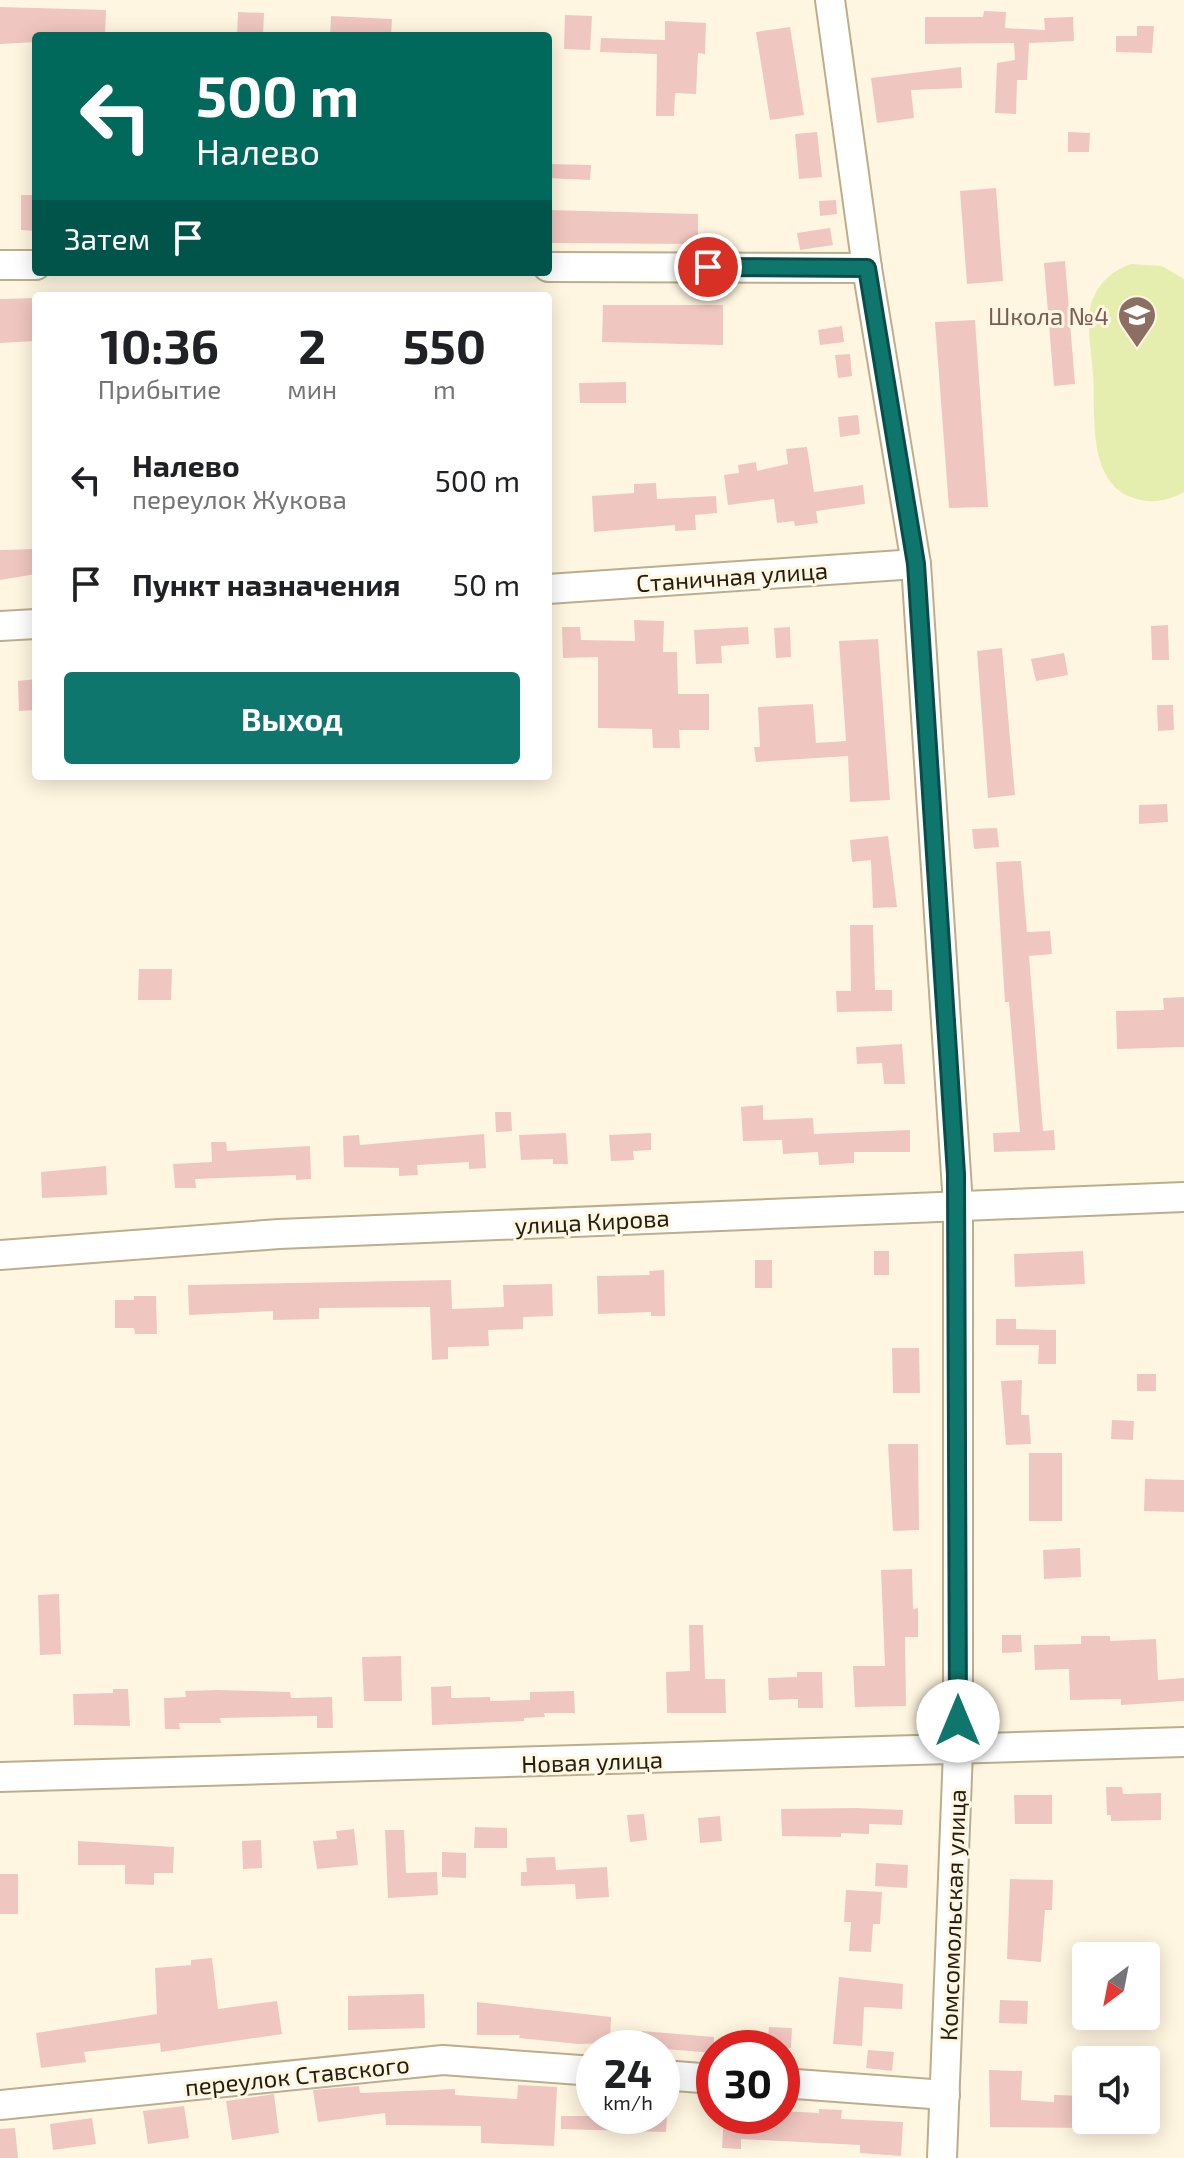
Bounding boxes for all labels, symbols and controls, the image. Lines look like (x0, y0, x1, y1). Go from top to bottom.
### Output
text: 500 m (196, 61, 359, 128)
icon: left (64, 64, 168, 168)
text: Налево (196, 129, 320, 172)
icon: arrive (166, 216, 210, 260)
text: Затем (64, 220, 150, 256)
pin (674, 233, 742, 301)
icon: arrive (686, 245, 730, 289)
school or university icon: Школа №4 (1116, 294, 1158, 349)
place label: Школа №4 (988, 301, 1109, 330)
text: 10:36 (100, 316, 219, 374)
text: 2 (298, 316, 326, 374)
text: 550 (403, 316, 486, 374)
text: Прибытие (98, 373, 221, 404)
text: мин (287, 373, 337, 404)
text: m (433, 373, 456, 404)
text: Налево (132, 447, 240, 483)
icon: left (64, 458, 108, 502)
text: 500 m (435, 462, 520, 498)
text: переулок Жукова (132, 483, 347, 514)
street label: Станичная улица (635, 555, 829, 598)
icon: arrive (64, 562, 108, 606)
text: Пункт назначения (132, 566, 400, 602)
text: 50 m (453, 566, 520, 602)
button: Выход (64, 672, 520, 764)
street label: улица Кирова (514, 1202, 670, 1241)
position arrow (916, 1679, 1000, 1763)
street label: Новая улица (521, 1744, 663, 1779)
street label: Комсомольская улица (933, 1789, 972, 2041)
north arrow (1072, 1942, 1160, 2030)
map controls (1072, 1942, 1160, 2134)
speed limit sign: 30 (696, 2030, 800, 2134)
button: sound (1072, 2046, 1160, 2134)
text: 24 (604, 2048, 652, 2096)
street label: переулок Ставского (183, 2049, 411, 2102)
text: km/h (603, 2090, 653, 2114)

